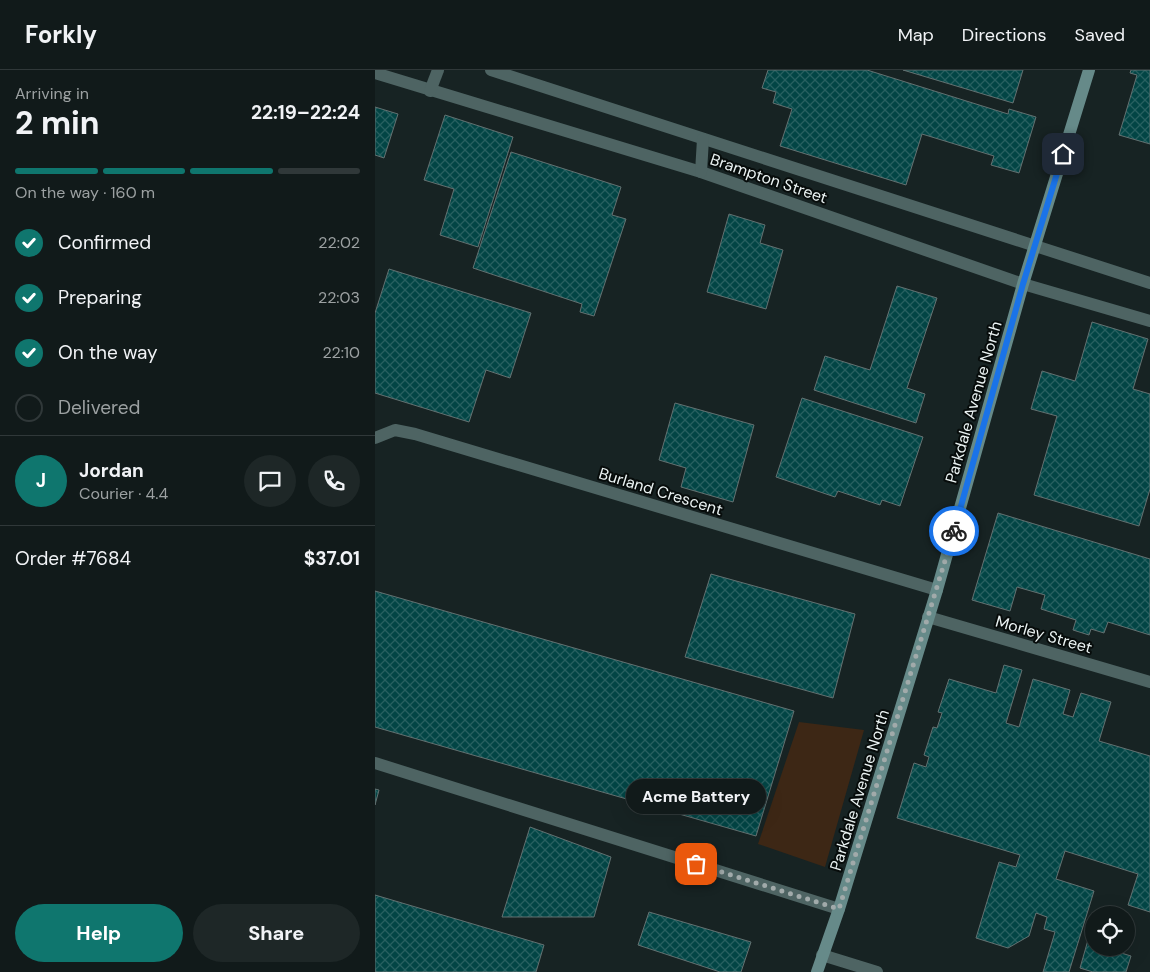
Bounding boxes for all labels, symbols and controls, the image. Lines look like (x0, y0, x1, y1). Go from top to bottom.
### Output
text: Forkly (25, 19, 97, 50)
text: Map (898, 23, 934, 47)
text: Directions (962, 23, 1047, 47)
text: Saved (1075, 23, 1125, 47)
text: Arriving in (15, 83, 89, 104)
text: 22:19–22:24 (251, 100, 360, 125)
text: 2 min (15, 102, 100, 144)
pin (1042, 133, 1084, 175)
icon: home (1049, 140, 1077, 168)
street label: Brampton Street (707, 149, 830, 208)
text: On the way · 160 m (15, 182, 155, 203)
icon: check (15, 229, 43, 257)
text: Confirmed (58, 230, 151, 255)
text: 22:02 (318, 232, 360, 253)
icon: check (15, 284, 43, 312)
text: Preparing (58, 285, 142, 310)
text: 22:03 (318, 287, 360, 308)
street label: Parkdale Avenue North (940, 319, 1007, 485)
icon: check (15, 339, 43, 367)
text: On the way (58, 340, 158, 365)
text: 22:10 (322, 342, 360, 363)
text: Delivered (58, 395, 140, 420)
button: chat (244, 455, 296, 507)
button: phone (308, 455, 360, 507)
text: Jordan (79, 458, 144, 483)
street label: Burland Crescent (596, 463, 725, 520)
text: J (36, 468, 46, 493)
text: Courier · 4.4 (79, 483, 168, 504)
courier (929, 506, 979, 556)
icon: bike (940, 517, 968, 545)
text: Order #7684 (15, 546, 131, 571)
text: $37.01 (304, 546, 360, 571)
street label: Morley Street (993, 611, 1095, 658)
street label: Parkdale Avenue North (825, 707, 894, 873)
callout: Acme Battery (626, 779, 766, 814)
text: Acme Battery (642, 786, 750, 807)
pin (675, 843, 717, 885)
icon: bag (682, 850, 710, 878)
button: Help (15, 904, 183, 962)
button: Share (193, 904, 360, 962)
map controls (1085, 906, 1135, 956)
button: locate (1085, 906, 1135, 956)

